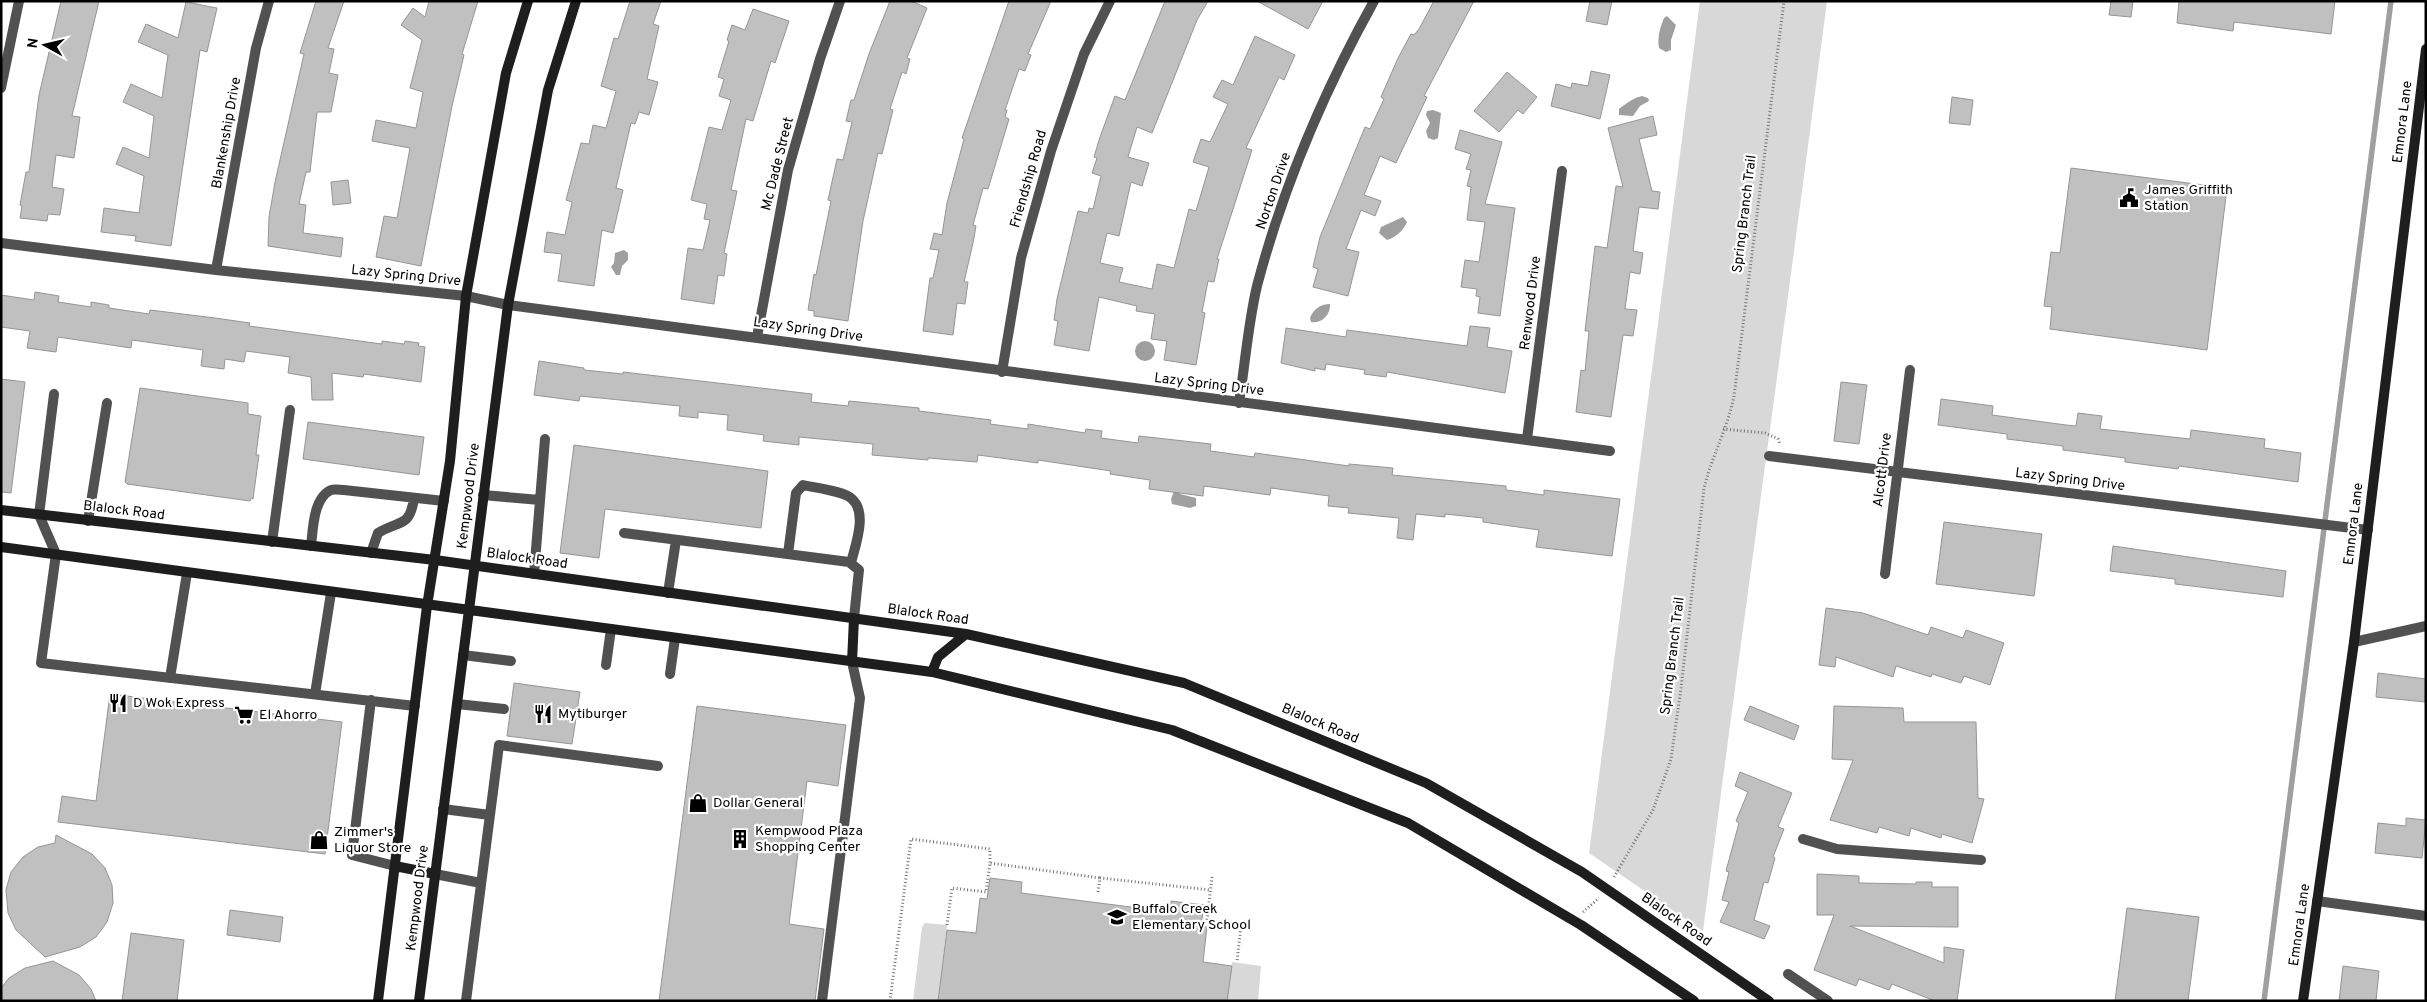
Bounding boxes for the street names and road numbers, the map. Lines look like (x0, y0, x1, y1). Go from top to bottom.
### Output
street label: Blankenship Drive (209, 76, 245, 190)
street label: Emnora Lane (2390, 80, 2416, 164)
street label: Mc Dade Street (758, 116, 798, 212)
street label: Friendship Road (1007, 128, 1051, 230)
street label: Norton Drive (1253, 150, 1295, 232)
street label: Spring Branch Trail (1729, 154, 1761, 274)
street label: Renwood Drive (1517, 255, 1545, 351)
street label: Lazy Spring Drive (350, 262, 462, 290)
street label: Lazy Spring Drive (752, 314, 864, 346)
street label: Lazy Spring Drive (1153, 370, 1265, 400)
street label: Alcott Drive (1870, 432, 1896, 508)
street label: Kempwood Drive (454, 442, 484, 550)
street label: Lazy Spring Drive (2014, 465, 2126, 495)
street label: Emnora Lane (2341, 482, 2367, 566)
street label: Blalock Road (82, 498, 166, 524)
street label: Blalock Road (485, 545, 569, 573)
street label: Spring Branch Trail (1657, 596, 1689, 716)
street label: Blalock Road (886, 601, 970, 629)
street label: Blalock Road (1279, 700, 1361, 748)
street label: Kempwood Drive (403, 844, 433, 952)
street label: Emnora Lane (2286, 883, 2314, 967)
street label: Blalock Road (1638, 890, 1714, 950)

